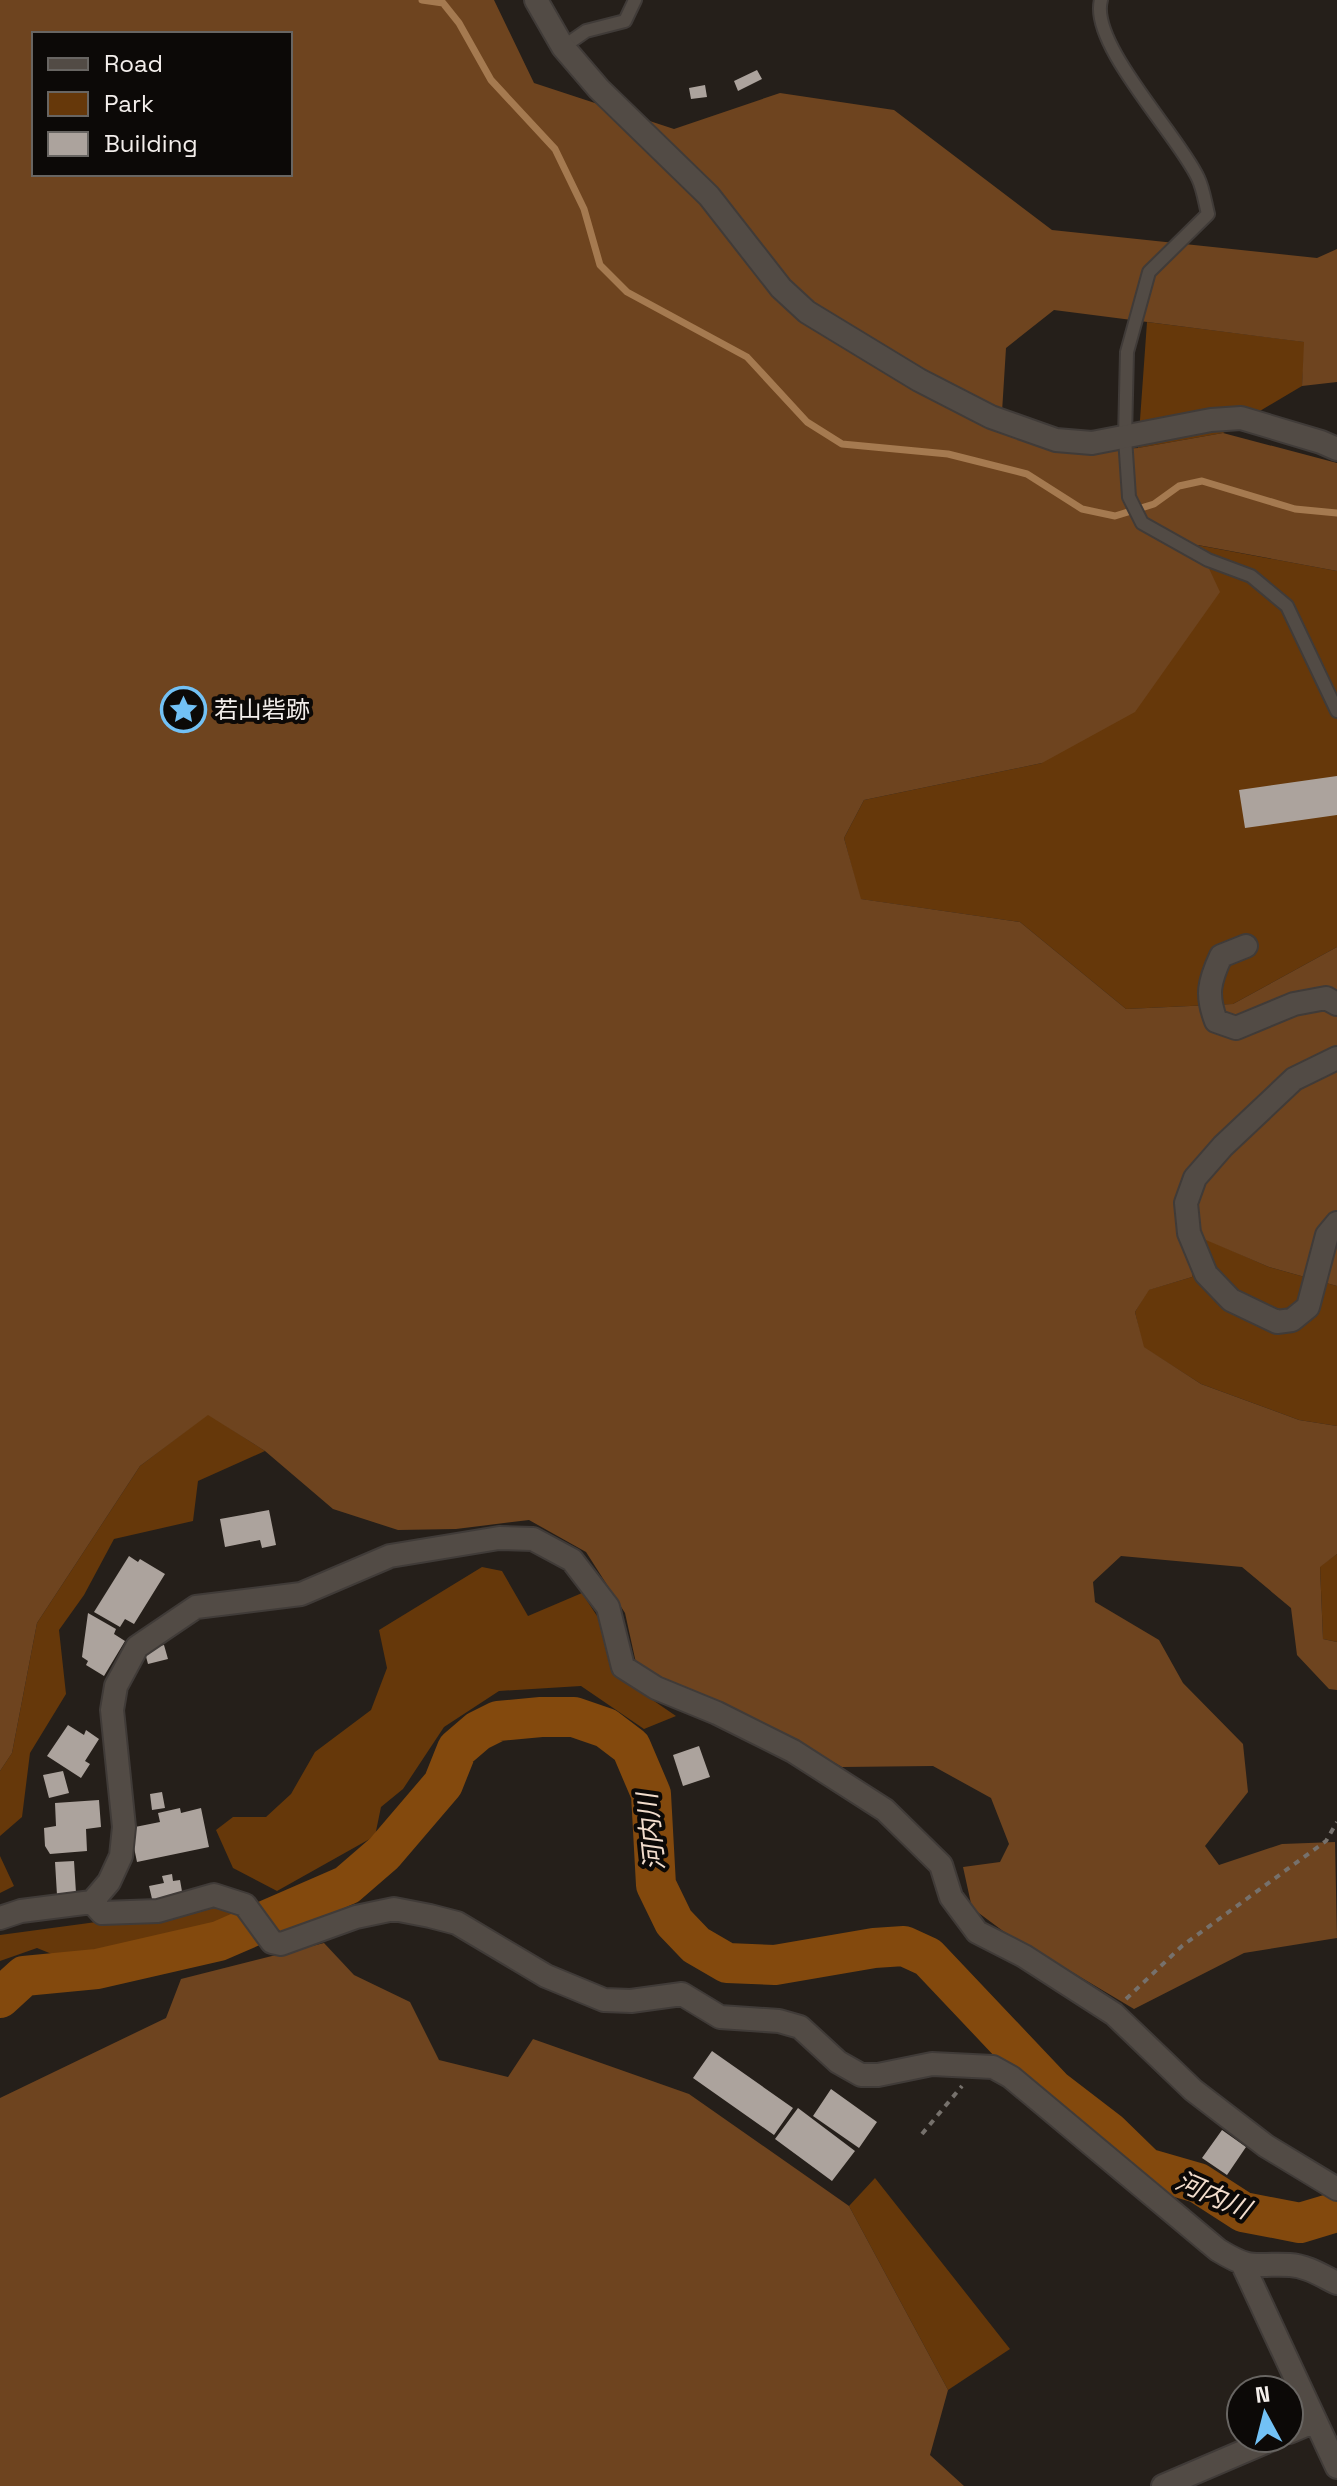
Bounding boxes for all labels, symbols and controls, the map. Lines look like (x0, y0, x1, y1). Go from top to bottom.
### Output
legend (32, 32, 292, 176)
text: Road (104, 48, 163, 79)
text: Park (104, 88, 154, 119)
text: Building (104, 128, 198, 159)
place icon: 若山砦跡 (159, 685, 207, 733)
place label: 若山砦跡 (214, 694, 310, 725)
water label: 河内川 (630, 1788, 672, 1873)
water label: 河内川 (1170, 2164, 1258, 2228)
north arrow (1225, 2374, 1305, 2454)
text: N (1254, 2379, 1272, 2409)

